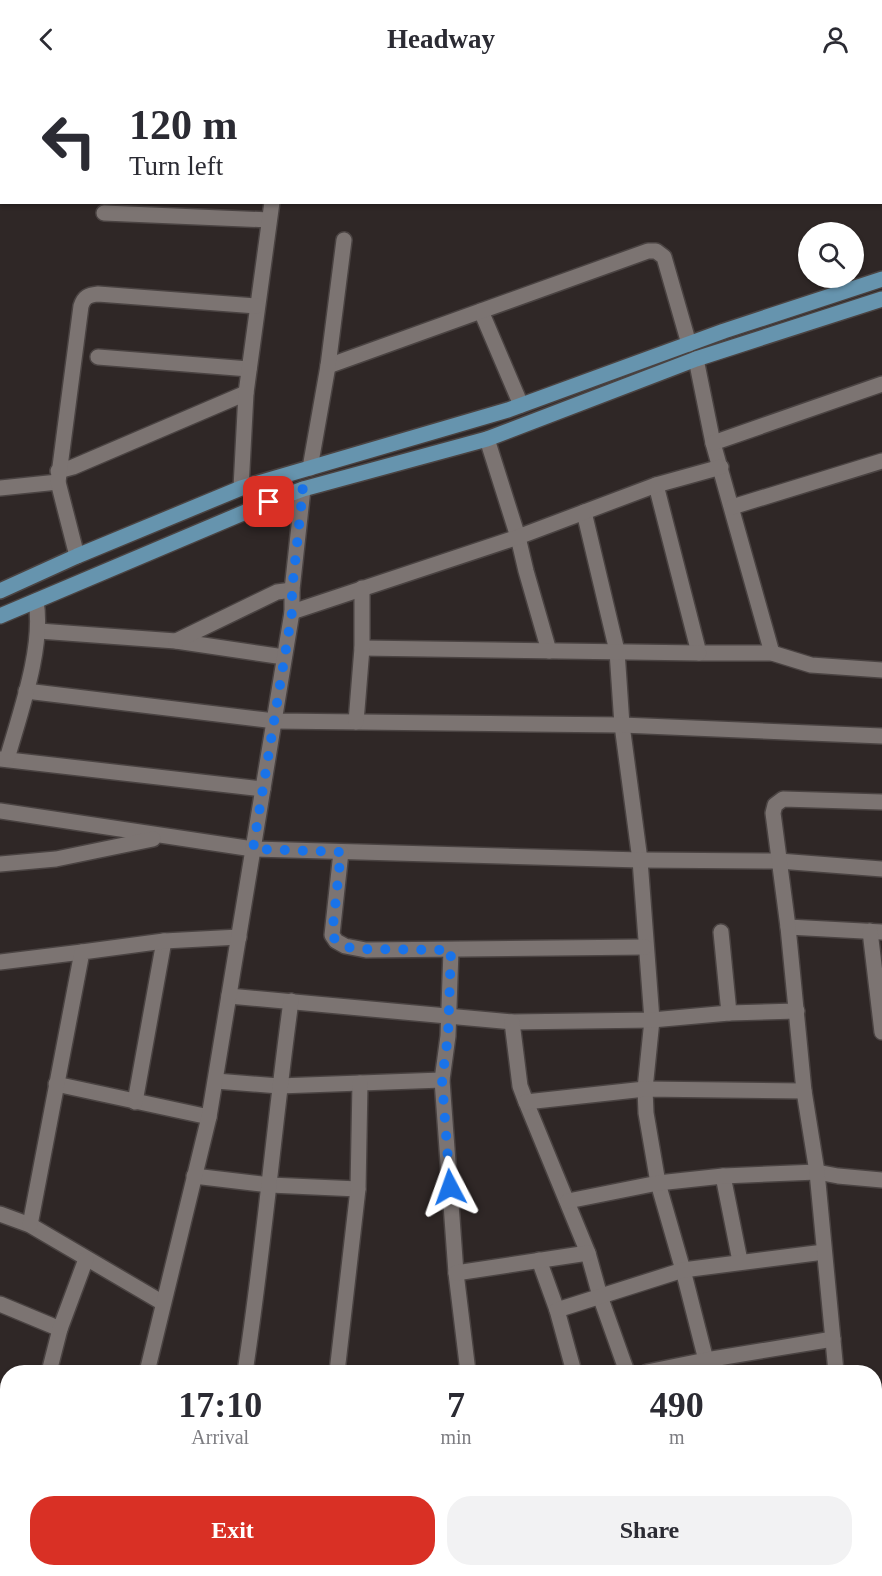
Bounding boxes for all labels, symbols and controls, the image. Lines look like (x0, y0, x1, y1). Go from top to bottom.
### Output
icon: back (30, 23, 63, 56)
icon: person (819, 23, 852, 56)
text: Headway (387, 24, 495, 54)
icon: left (30, 102, 108, 180)
text: 120 m (129, 102, 238, 148)
text: Turn left (129, 151, 223, 181)
map controls (798, 222, 864, 288)
button: search (798, 222, 864, 288)
pin (243, 476, 294, 527)
icon: arrive (252, 485, 285, 518)
position arrow (418, 1155, 482, 1219)
text: 17:10 (178, 1385, 262, 1425)
text: 7 (447, 1385, 465, 1425)
text: 490 (650, 1385, 704, 1425)
text: Arrival (191, 1426, 249, 1448)
text: min (440, 1426, 472, 1448)
text: m (669, 1426, 685, 1448)
button: Exit (30, 1496, 435, 1565)
button: Share (447, 1496, 852, 1565)

